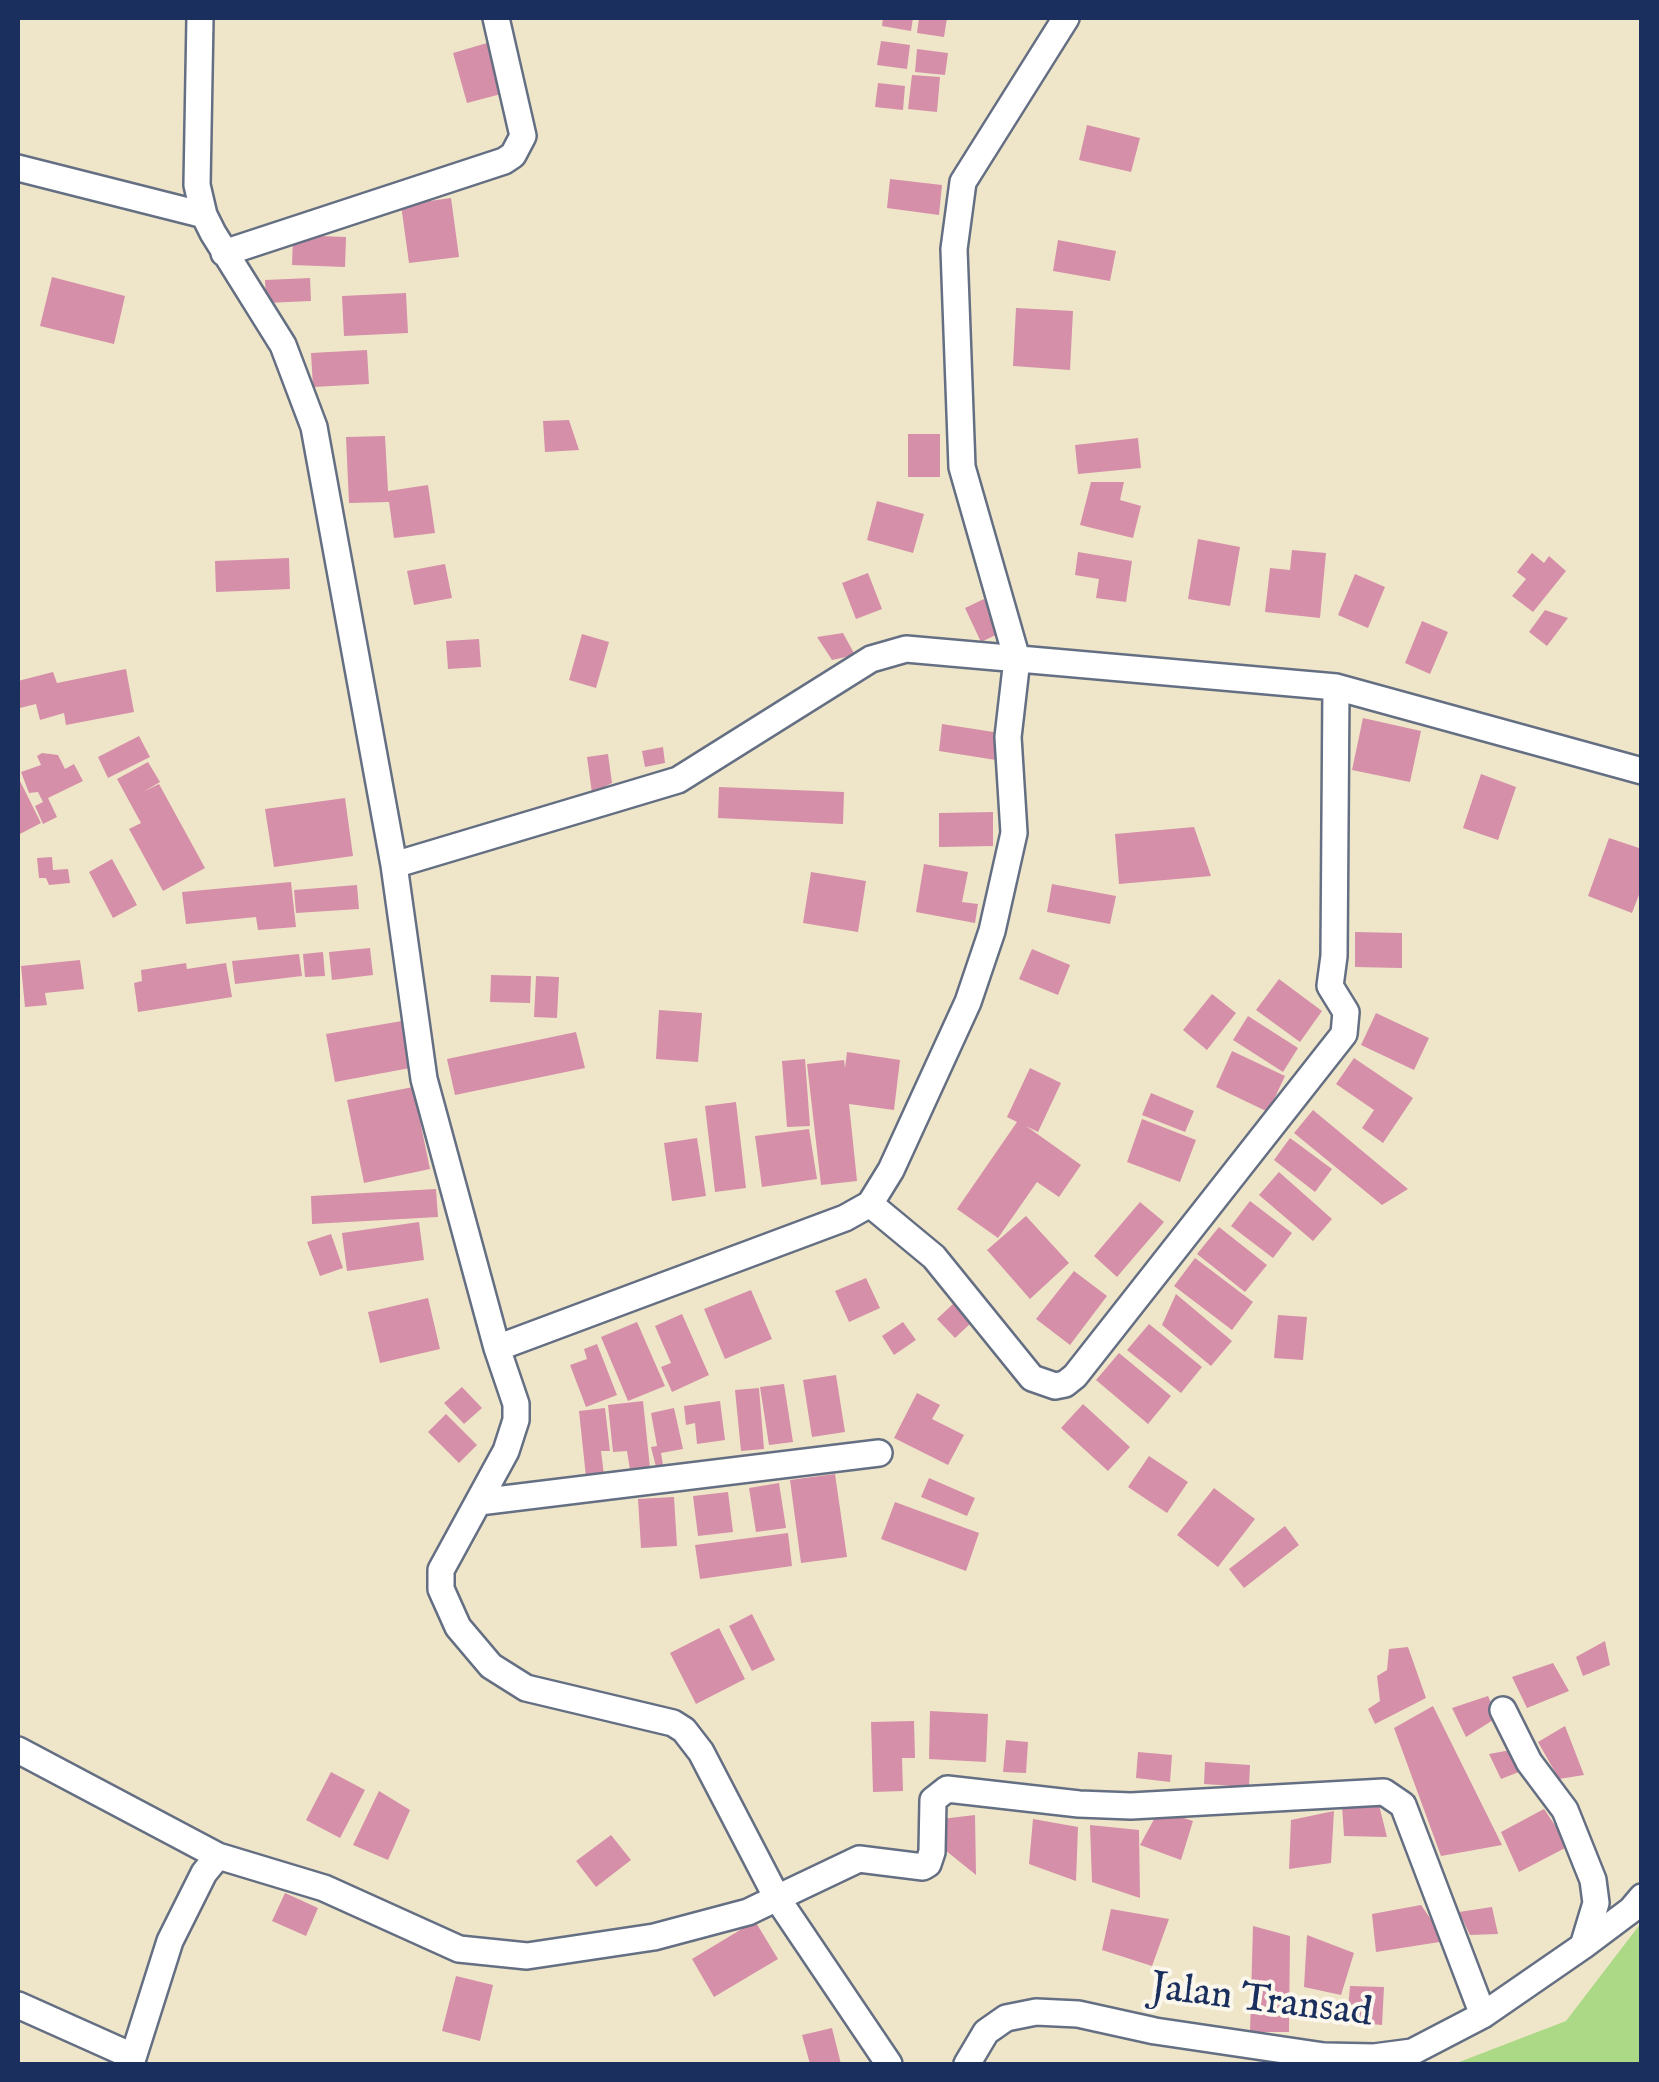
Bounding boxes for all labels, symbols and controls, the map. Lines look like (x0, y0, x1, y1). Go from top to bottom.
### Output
street label: Jalan Transad (1147, 1966, 1375, 2040)

